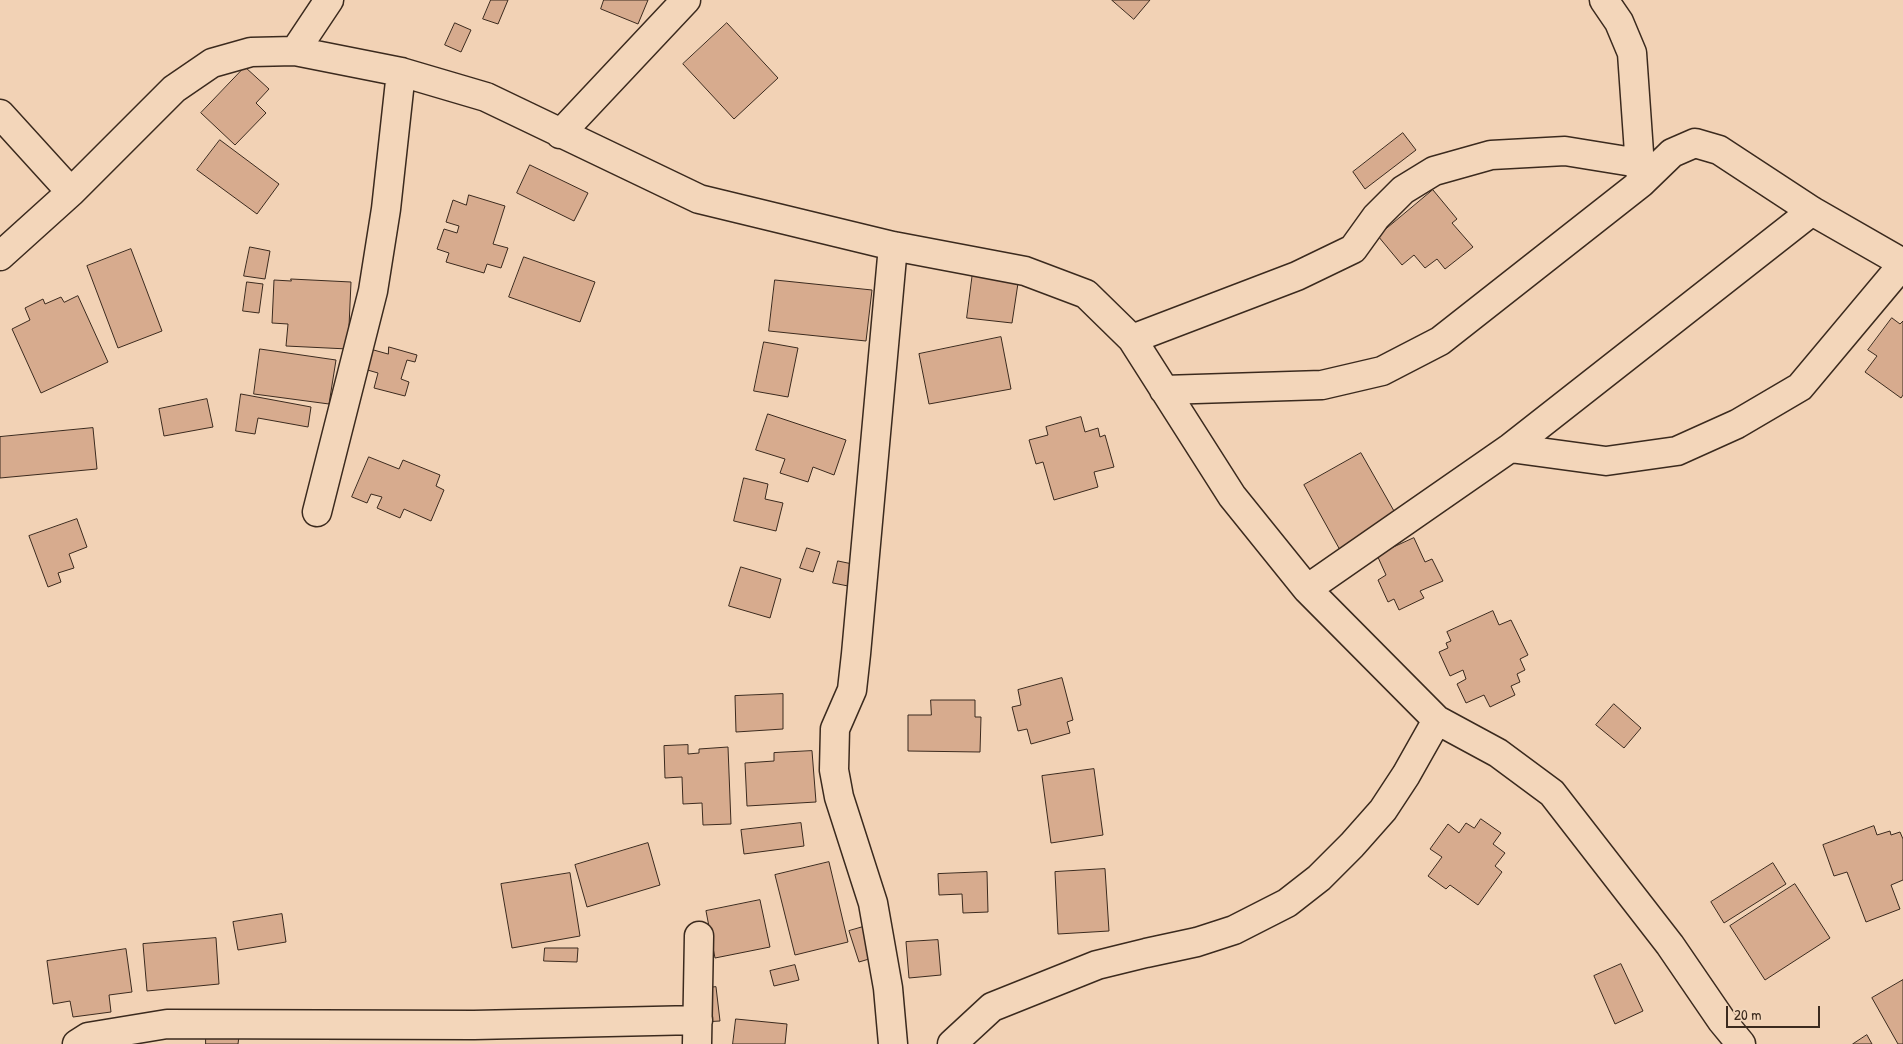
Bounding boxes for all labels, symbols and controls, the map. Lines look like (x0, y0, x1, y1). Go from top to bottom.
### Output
scale bar (1728, 996, 1822, 1028)
text: 20 m (1734, 1004, 1761, 1025)

